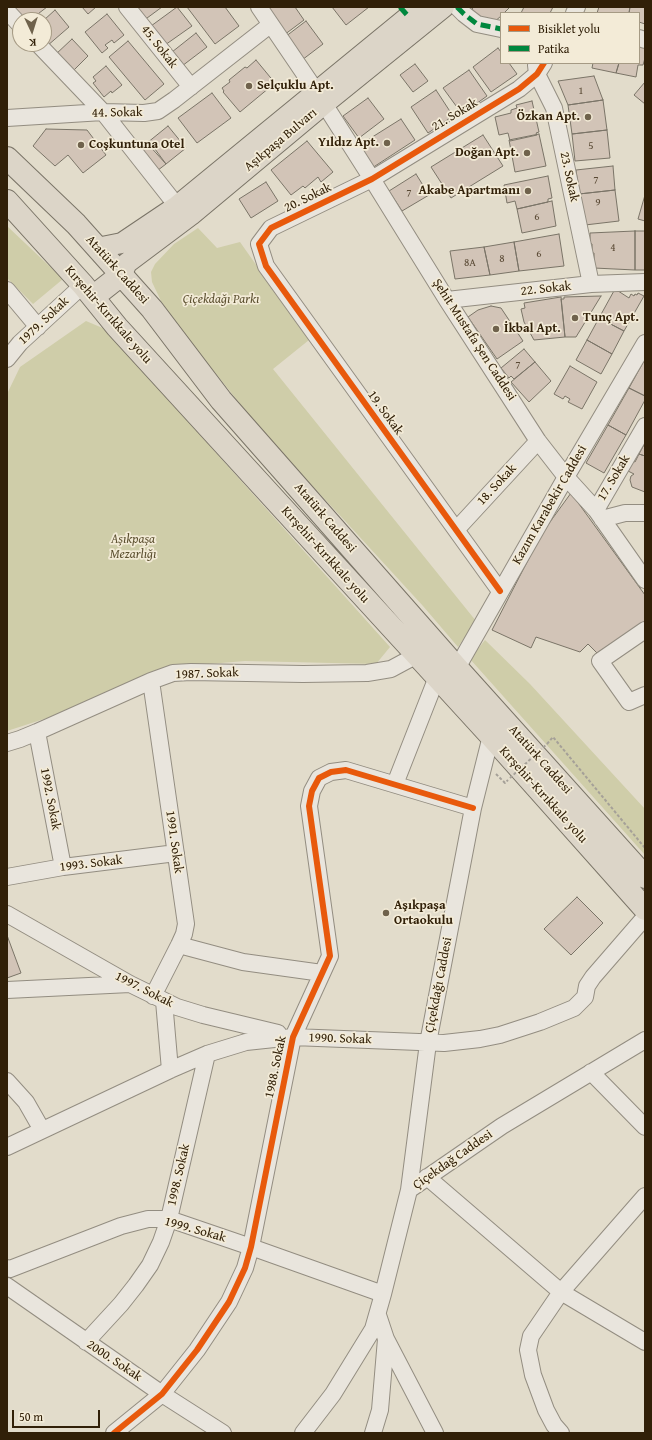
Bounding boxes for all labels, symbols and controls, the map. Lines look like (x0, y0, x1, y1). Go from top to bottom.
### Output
north arrow (12, 12, 52, 52)
legend (500, 12, 640, 64)
text: Bisiklet yolu (538, 20, 600, 37)
street label: 45. Sokak (137, 22, 181, 72)
text: K (29, 35, 37, 51)
text: Patika (538, 40, 570, 57)
place label: Selçuklu Apt. (257, 78, 334, 94)
marker: Selçuklu Apt. (244, 81, 254, 91)
house number: 1 (578, 84, 584, 98)
street label: 21. Sokak (429, 95, 481, 135)
street label: 44. Sokak (91, 105, 143, 121)
street label: Aşıkpaşa Bulvarı (241, 105, 321, 175)
place label: Özkan Apt. (517, 109, 580, 125)
marker: Özkan Apt. (583, 112, 593, 122)
place label: Yıldız Apt. (318, 135, 379, 151)
place label: Coşkuntuna Otel (89, 137, 184, 153)
marker: Yıldız Apt. (382, 138, 392, 148)
house number: 5 (588, 139, 594, 153)
marker: Coşkuntuna Otel (76, 140, 86, 150)
place label: Doğan Apt. (455, 145, 519, 161)
marker: Doğan Apt. (522, 148, 532, 158)
street label: 23. Sokak (556, 151, 582, 203)
house number: 7 (593, 173, 599, 187)
street label: 20. Sokak (282, 180, 334, 216)
place label: Akabe Apartmanı (419, 183, 520, 199)
house number: 7 (406, 186, 412, 200)
marker: Akabe Apartmanı (523, 186, 533, 196)
house number: 9 (595, 196, 601, 210)
house number: 6 (534, 210, 540, 224)
street label: Atatürk Caddesi (82, 232, 152, 308)
house number: 4 (610, 241, 616, 255)
house number: 6 (536, 247, 542, 261)
house number: 8 (499, 252, 505, 266)
house number: 8A (464, 256, 476, 270)
street label: Kırşehir-Kırıkkale yolu (61, 263, 155, 367)
street label: Şehit Mustafa Şen Caddesi (429, 276, 519, 404)
street label: 22. Sokak (520, 279, 572, 299)
park label: Çiçekdağı Parkı (183, 292, 259, 308)
street label: 1979. Sokak (16, 294, 72, 348)
place label: Tunç Apt. (583, 310, 639, 326)
marker: Tunç Apt. (570, 313, 580, 323)
place label: İkbal Apt. (504, 321, 561, 337)
marker: İkbal Apt. (491, 324, 501, 334)
house number: 7 (515, 358, 521, 372)
street label: 19. Sokak (364, 388, 406, 438)
street label: Kazım Karabekir Caddesi (509, 443, 591, 567)
street label: 17. Sokak (594, 452, 634, 504)
street label: 18. Sokak (474, 461, 520, 509)
street label: Atatürk Caddesi (291, 480, 359, 556)
street label: Kırşehir-Kırıkkale yolu (278, 503, 372, 607)
park label: Aşıkpaşa Mezarlığı (110, 532, 156, 563)
street label: 1987. Sokak (175, 665, 239, 683)
street label: Atatürk Caddesi (505, 722, 575, 798)
street label: Kırşehir-Kırıkkale yolu (496, 743, 590, 847)
street label: 1992. Sokak (36, 766, 64, 832)
street label: 1991. Sokak (162, 810, 186, 874)
street label: 1993. Sokak (59, 852, 123, 876)
place label: Aşıkpaşa Ortaokulu (394, 898, 453, 929)
marker: Aşıkpaşa Ortaokulu (381, 908, 391, 918)
street label: Çiçekdağı Caddesi (422, 936, 456, 1034)
street label: 1997. Sokak (112, 969, 176, 1011)
street label: 1990. Sokak (308, 1030, 372, 1048)
street label: 1988. Sokak (262, 1034, 290, 1100)
street label: Çiçekdağ Caddesi (410, 1127, 496, 1193)
street label: 1998. Sokak (164, 1142, 194, 1208)
street label: 1999. Sokak (162, 1214, 228, 1246)
street label: 2000. Sokak (83, 1337, 145, 1385)
scale bar (14, 1402, 102, 1428)
text: 50 m (19, 1408, 43, 1425)

